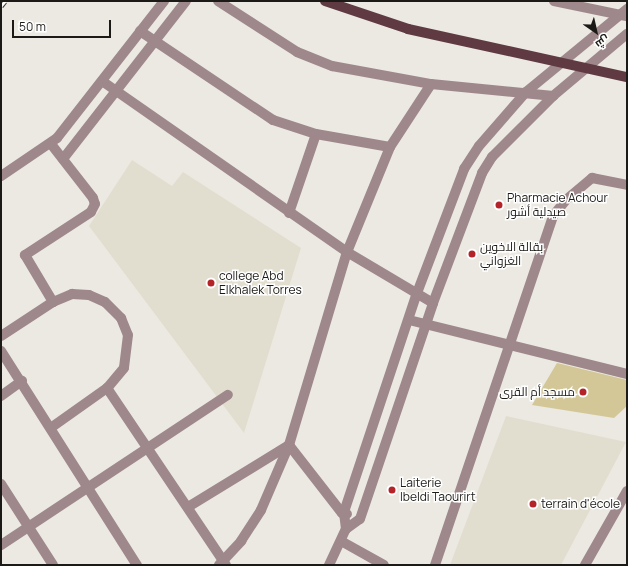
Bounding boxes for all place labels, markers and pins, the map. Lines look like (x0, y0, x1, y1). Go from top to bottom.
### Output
place label: Pharmacie Achour صيدلية أشور (507, 191, 608, 219)
marker: Pharmacie Achour صيدلية أشور (494, 200, 504, 210)
place label: بقالة الاخوين الغزواني (480, 240, 543, 268)
marker: بقالة الاخوين الغزواني (467, 249, 477, 259)
place label: college Abd Elkhalek Torres (219, 269, 302, 297)
marker: college Abd Elkhalek Torres (206, 278, 216, 288)
place label: مسجد أم القرى (499, 385, 575, 399)
marker: مسجد أم القرى (578, 387, 588, 397)
place label: Laiterie lbeldi Taourirt (400, 476, 476, 504)
marker: Laiterie lbeldi Taourirt (387, 485, 397, 495)
place label: terrain d'école (541, 497, 620, 511)
marker: terrain d'école (528, 499, 538, 509)

